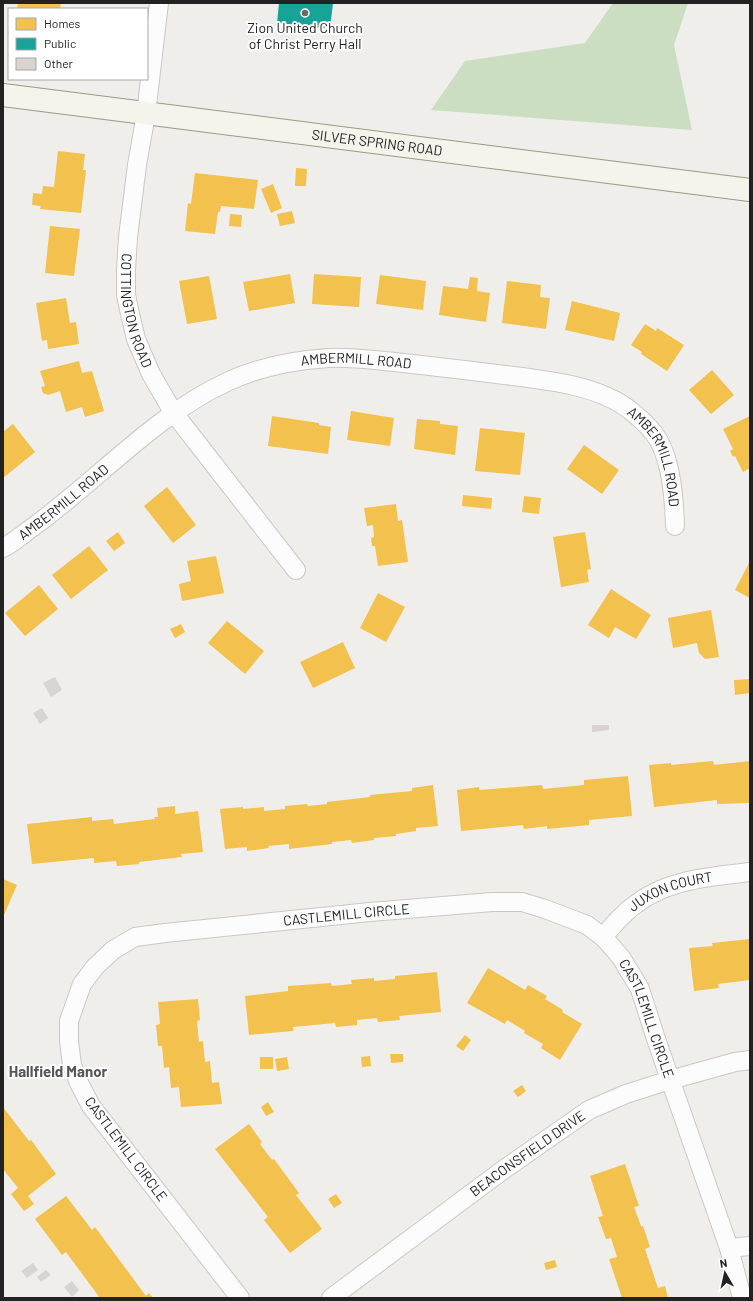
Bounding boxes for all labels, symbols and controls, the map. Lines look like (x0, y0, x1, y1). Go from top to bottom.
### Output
legend (8, 8, 148, 80)
marker: Zion United Church of Christ Perry Hall (300, 8, 310, 18)
text: Homes (44, 16, 81, 30)
place label: Zion United Church of Christ Perry Hall (247, 19, 363, 52)
text: Public (44, 36, 76, 50)
text: Other (44, 56, 74, 70)
street label: SILVER SPRING ROAD (311, 125, 443, 159)
street label: COTTINGTON ROAD (118, 253, 156, 370)
street label: AMBERMILL ROAD (300, 349, 412, 372)
street label: AMBERMILL ROAD (624, 403, 683, 507)
street label: AMBERMILL ROAD (15, 460, 112, 543)
street label: JUXON COURT (625, 868, 713, 915)
street label: CASTLEMILL CIRCLE (282, 900, 410, 929)
street label: CASTLEMILL CIRCLE (616, 956, 678, 1080)
district label: Hallfield Manor (9, 1062, 108, 1080)
street label: CASTLEMILL CIRCLE (81, 1093, 171, 1204)
street label: BEACONSFIELD DRIVE (466, 1106, 588, 1200)
north arrow (705, 1253, 745, 1293)
text: N (719, 1256, 728, 1270)

